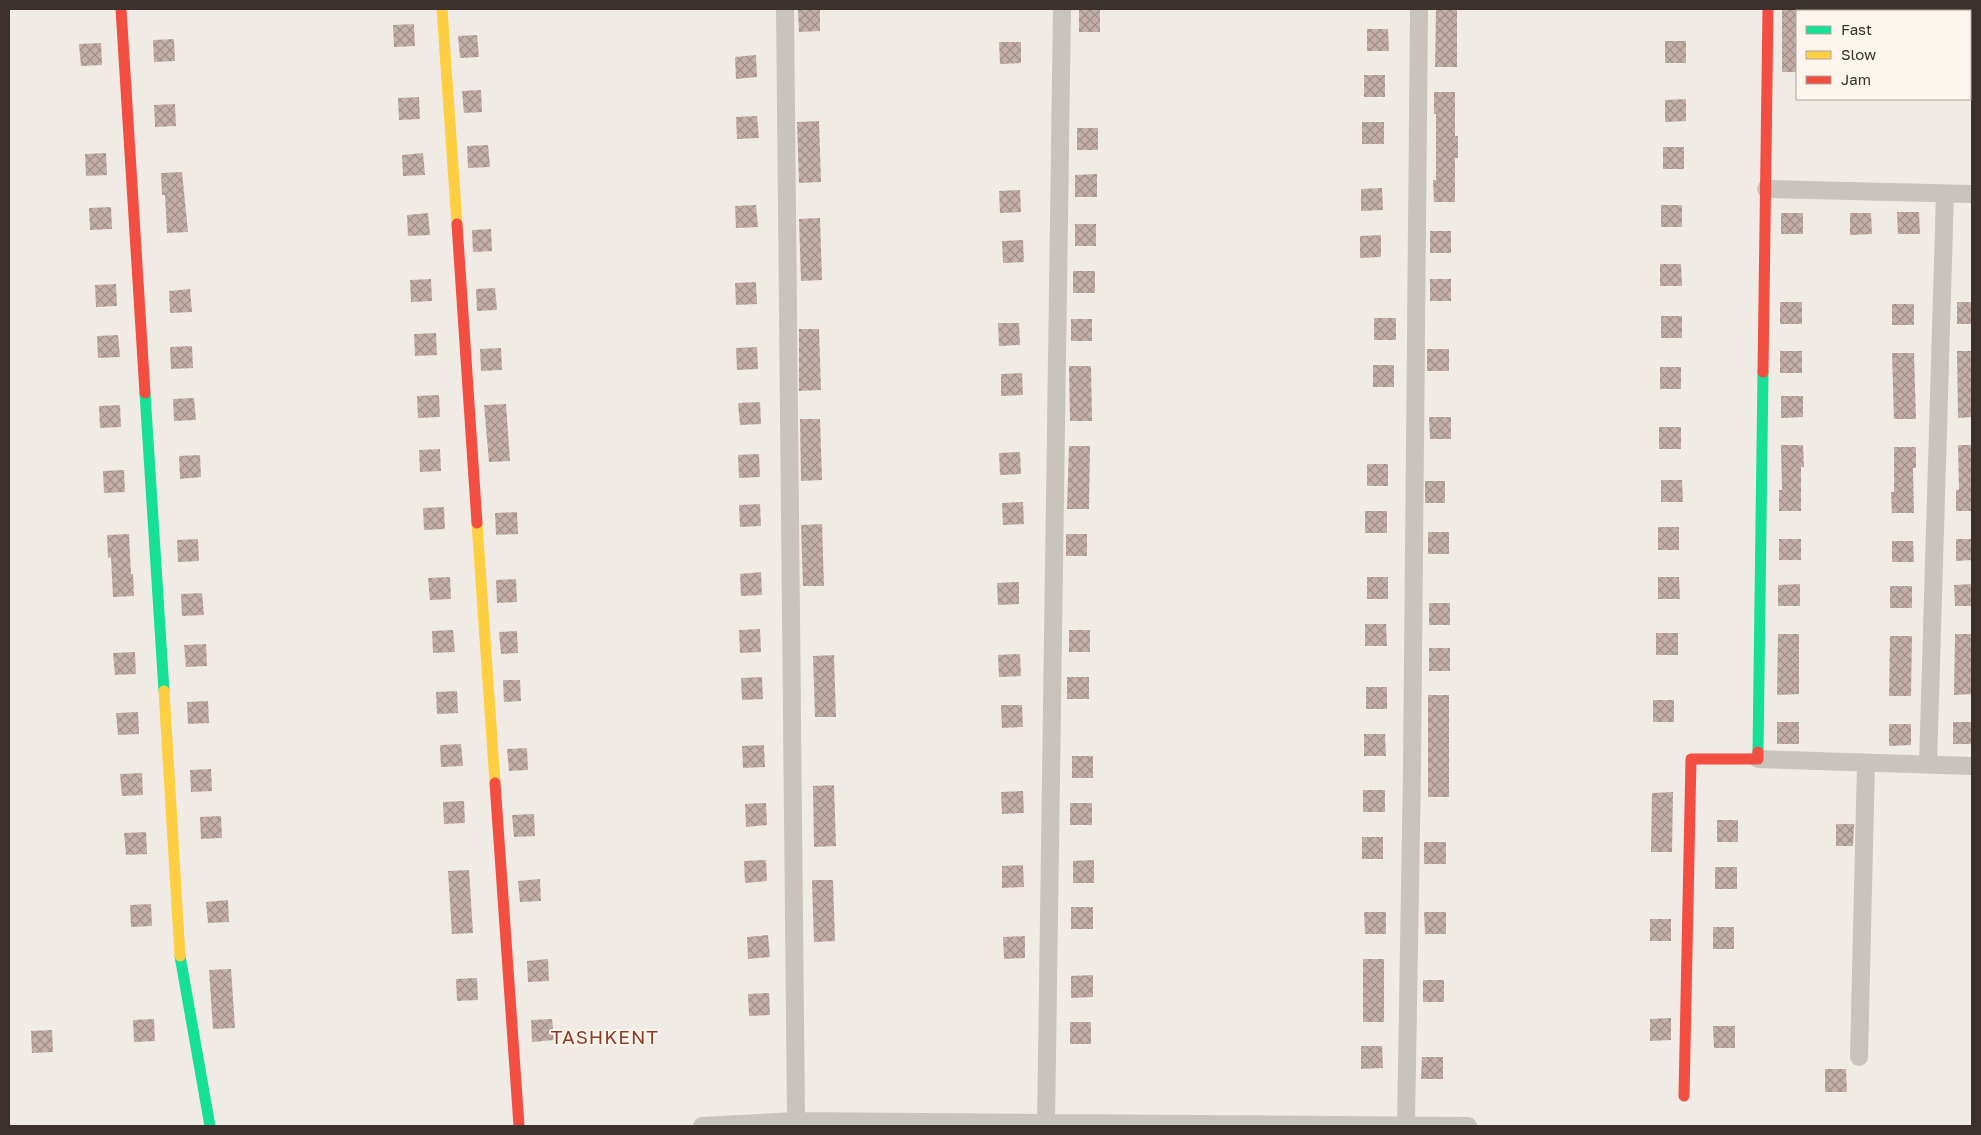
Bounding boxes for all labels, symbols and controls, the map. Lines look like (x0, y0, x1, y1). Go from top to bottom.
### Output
legend (1796, 10, 1971, 100)
text: Fast (1841, 20, 1872, 38)
text: Slow (1841, 45, 1876, 63)
text: Jam (1841, 70, 1871, 88)
district label: TASHKENT (551, 1025, 659, 1048)

